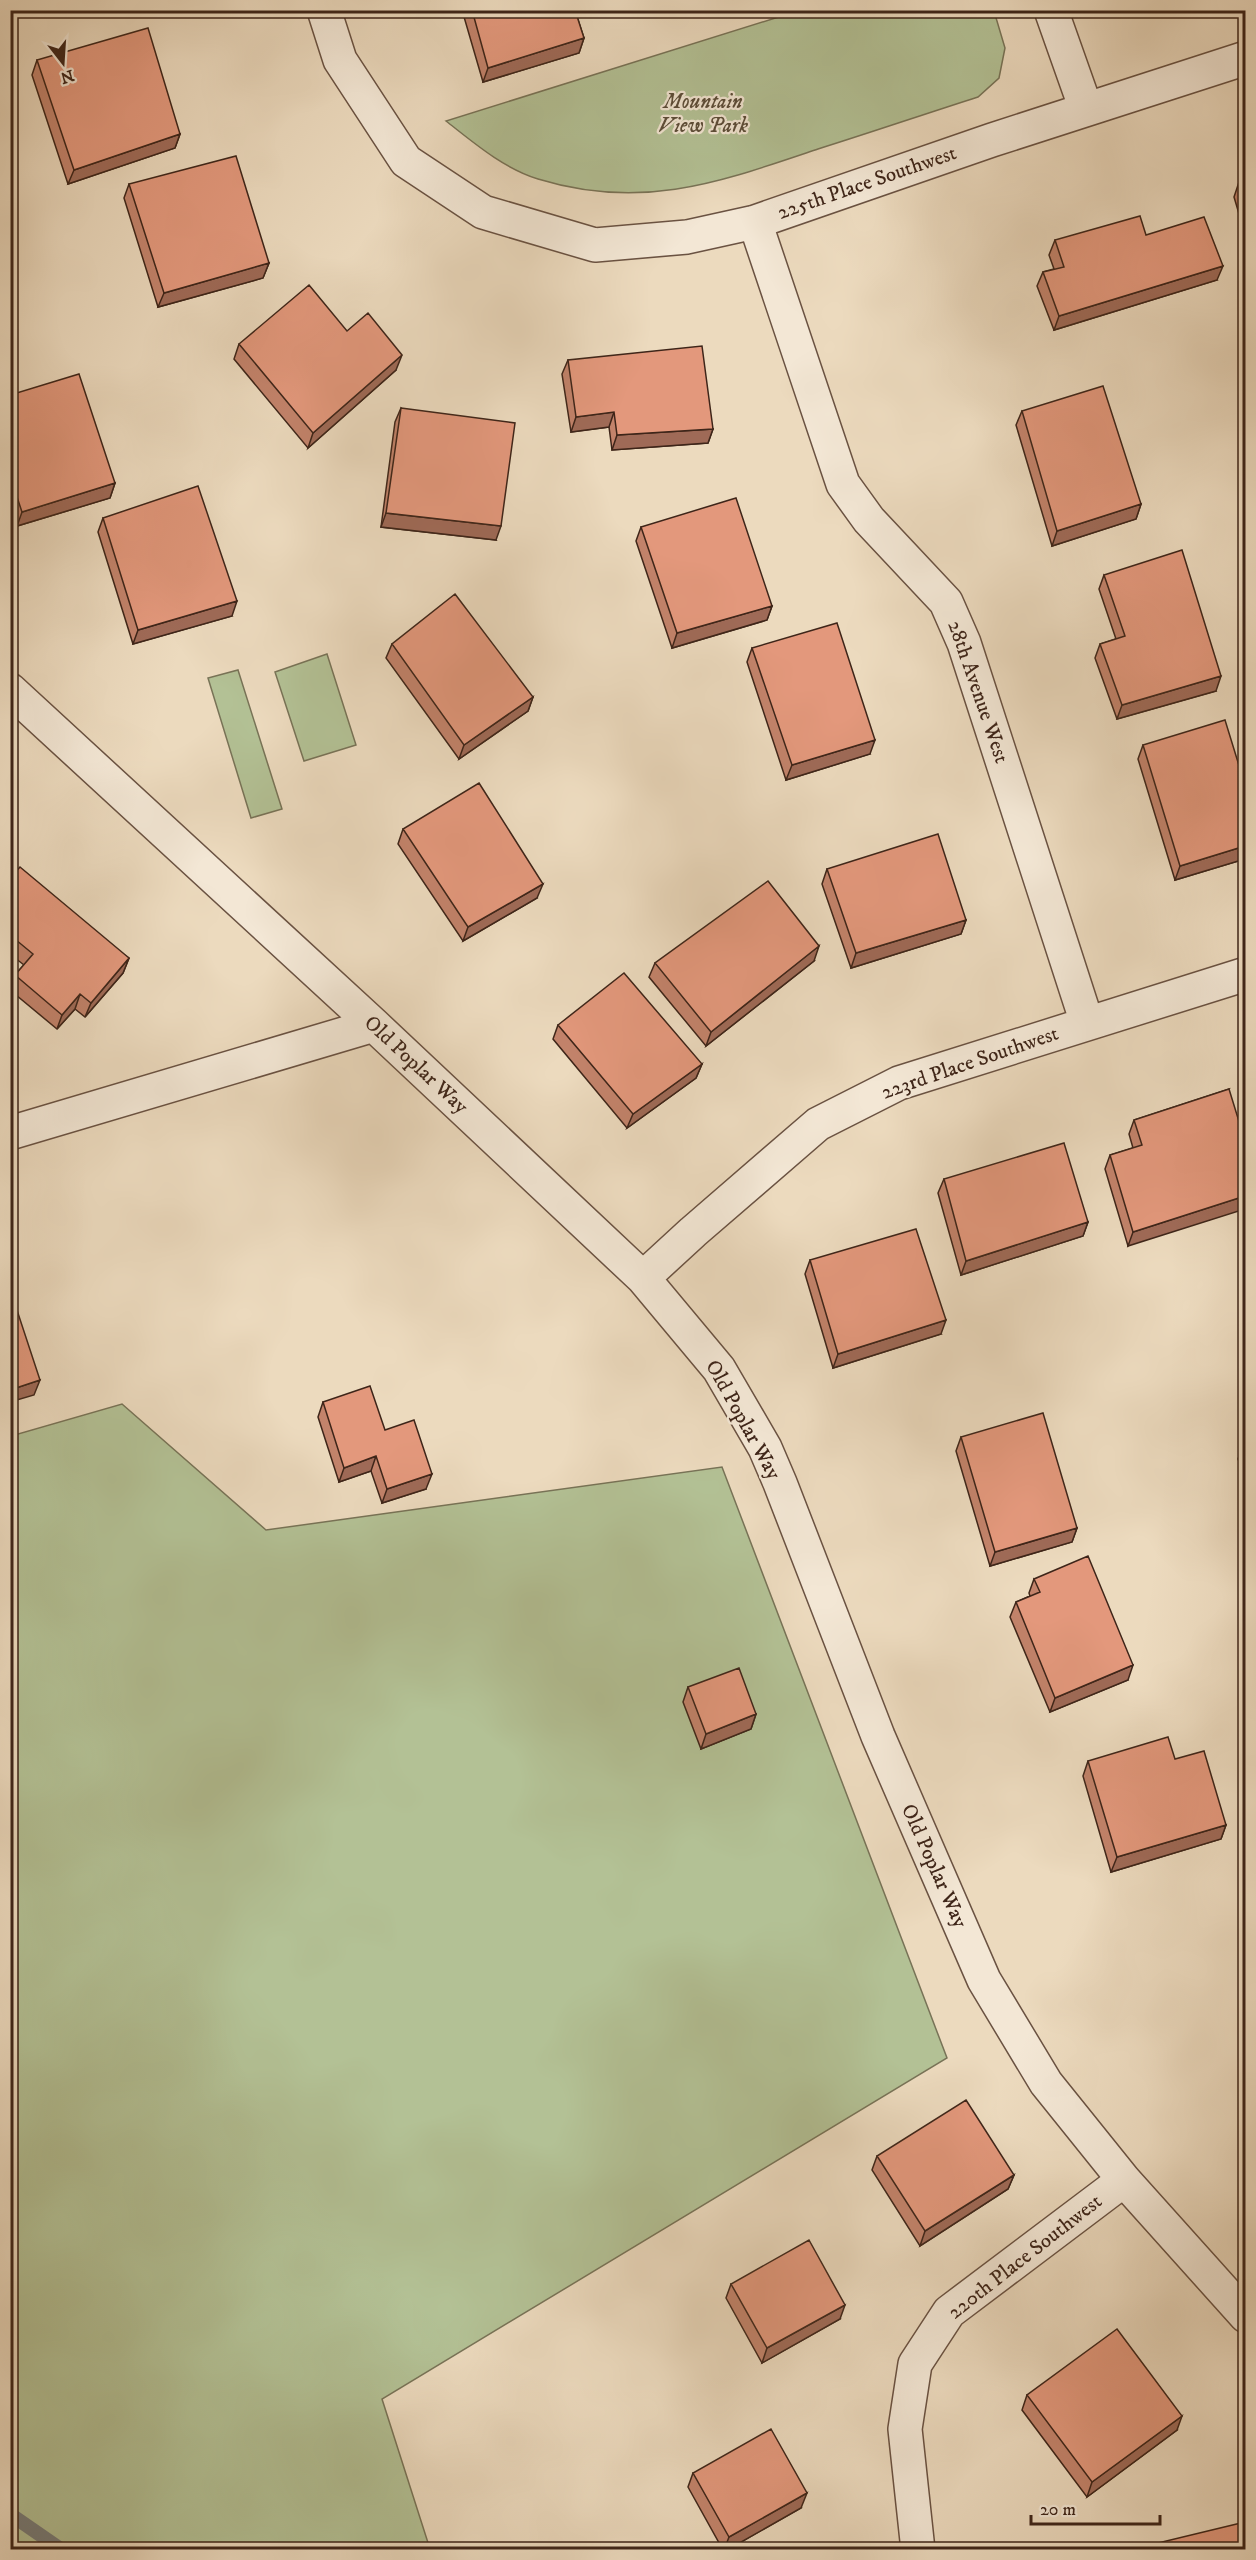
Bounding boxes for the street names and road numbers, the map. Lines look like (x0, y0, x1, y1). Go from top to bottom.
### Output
street label: 225th Place Southwest (774, 140, 960, 226)
street label: 28th Avenue West (941, 617, 1015, 767)
street label: Old Poplar Way (359, 1010, 474, 1120)
street label: 223rd Place Southwest (878, 1020, 1062, 1106)
street label: Old Poplar Way (699, 1356, 787, 1485)
street label: Old Poplar Way (895, 1800, 973, 1933)
street label: 220th Place Southwest (943, 2189, 1108, 2325)

